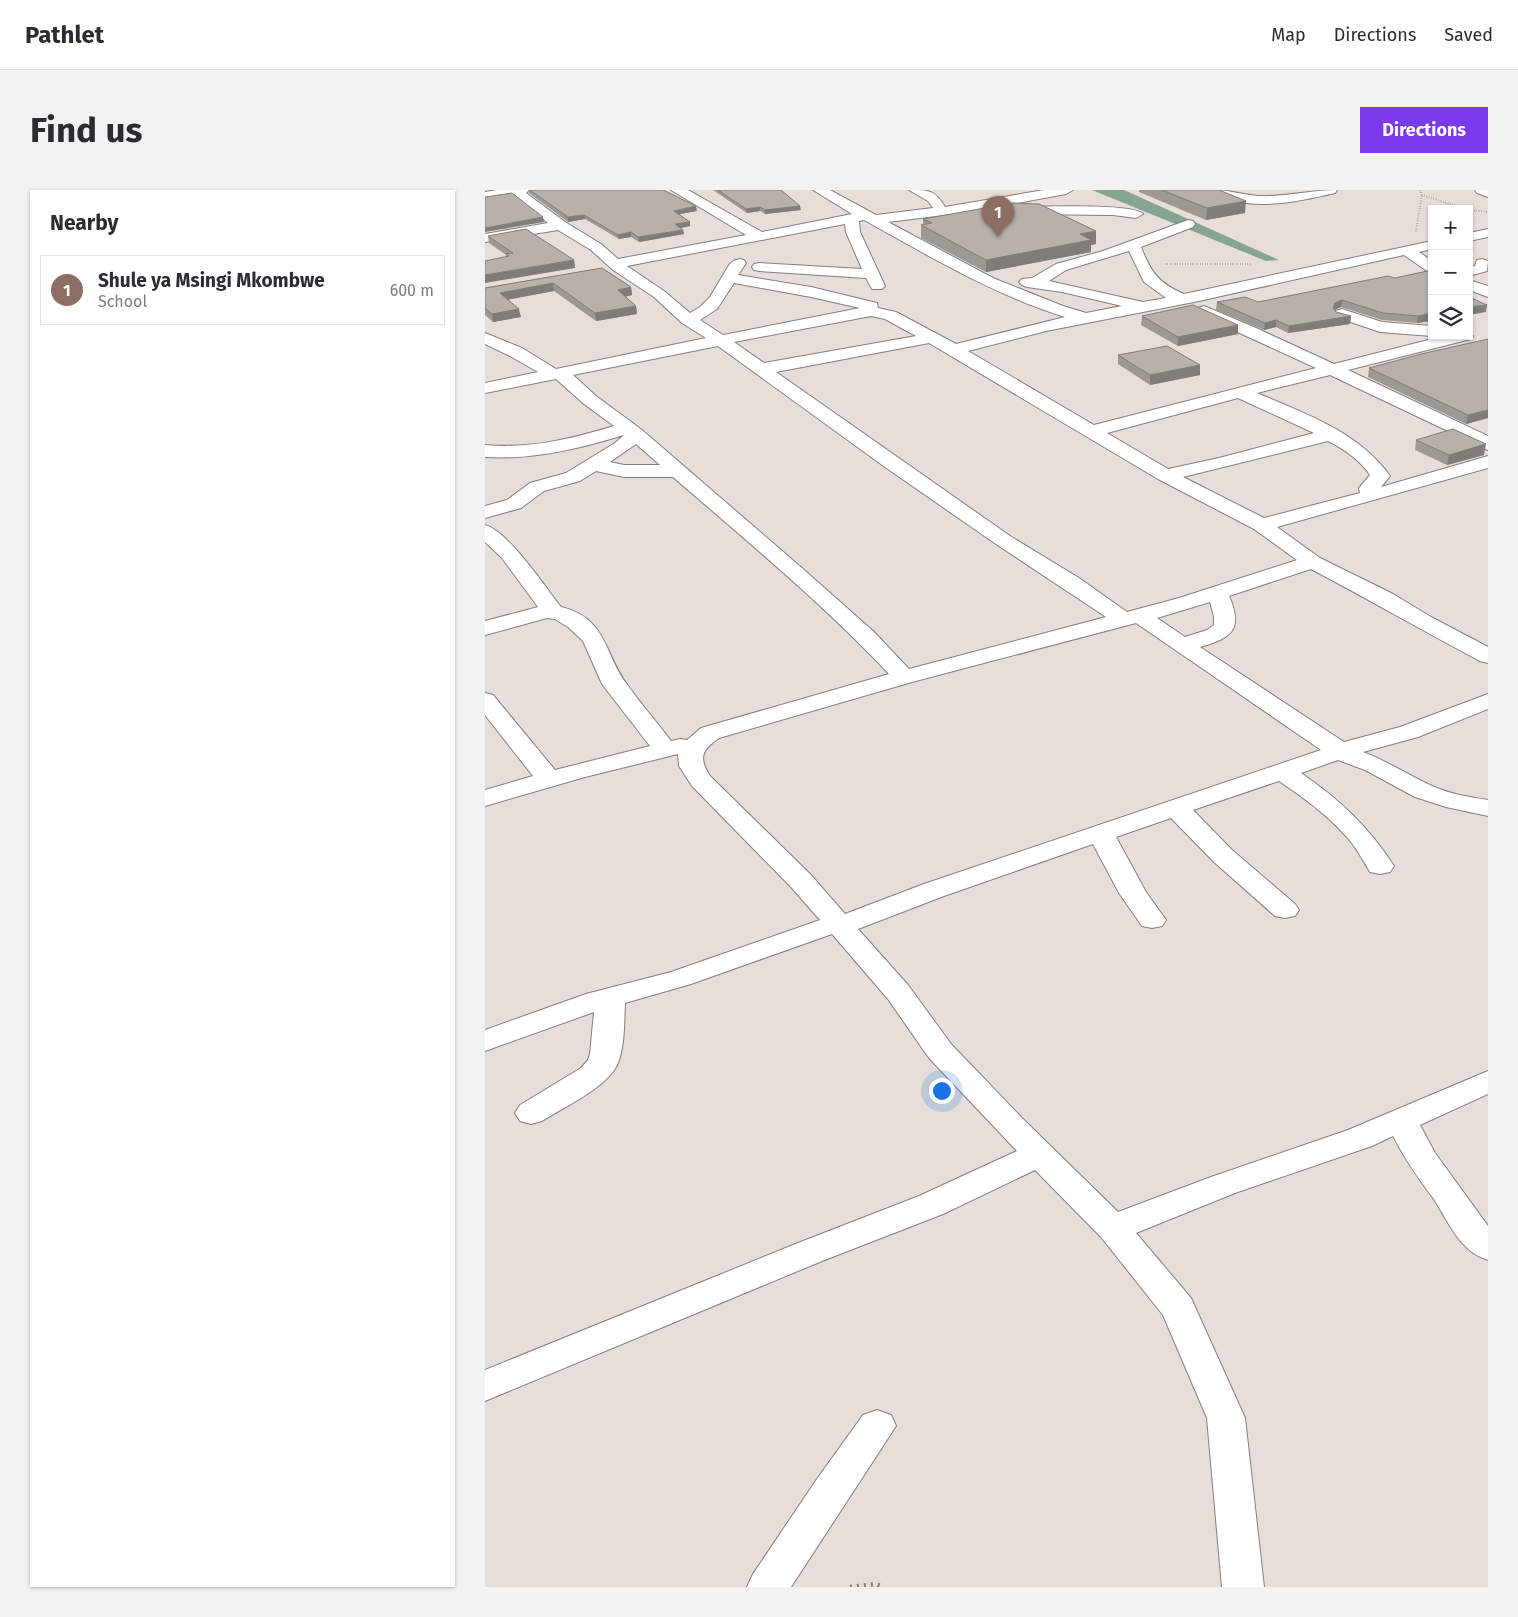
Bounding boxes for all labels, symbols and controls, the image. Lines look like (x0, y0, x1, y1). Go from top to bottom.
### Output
text: Pathlet (25, 21, 104, 49)
text: Map (1271, 24, 1306, 46)
text: Directions (1334, 24, 1416, 46)
text: Saved (1444, 24, 1493, 46)
button: Directions (1360, 107, 1488, 153)
text: Find us (30, 109, 142, 151)
pin: 1 (982, 196, 1014, 237)
map controls (1428, 205, 1473, 340)
button: + (1428, 205, 1473, 250)
text: Nearby (50, 210, 118, 236)
button: − (1428, 250, 1473, 295)
text: Shule ya Msingi Mkombwe (98, 269, 325, 292)
text: 1 (63, 281, 71, 300)
text: 600 m (390, 281, 434, 300)
text: School (98, 292, 147, 311)
button: layers (1428, 295, 1473, 340)
your location (929, 1078, 955, 1104)

